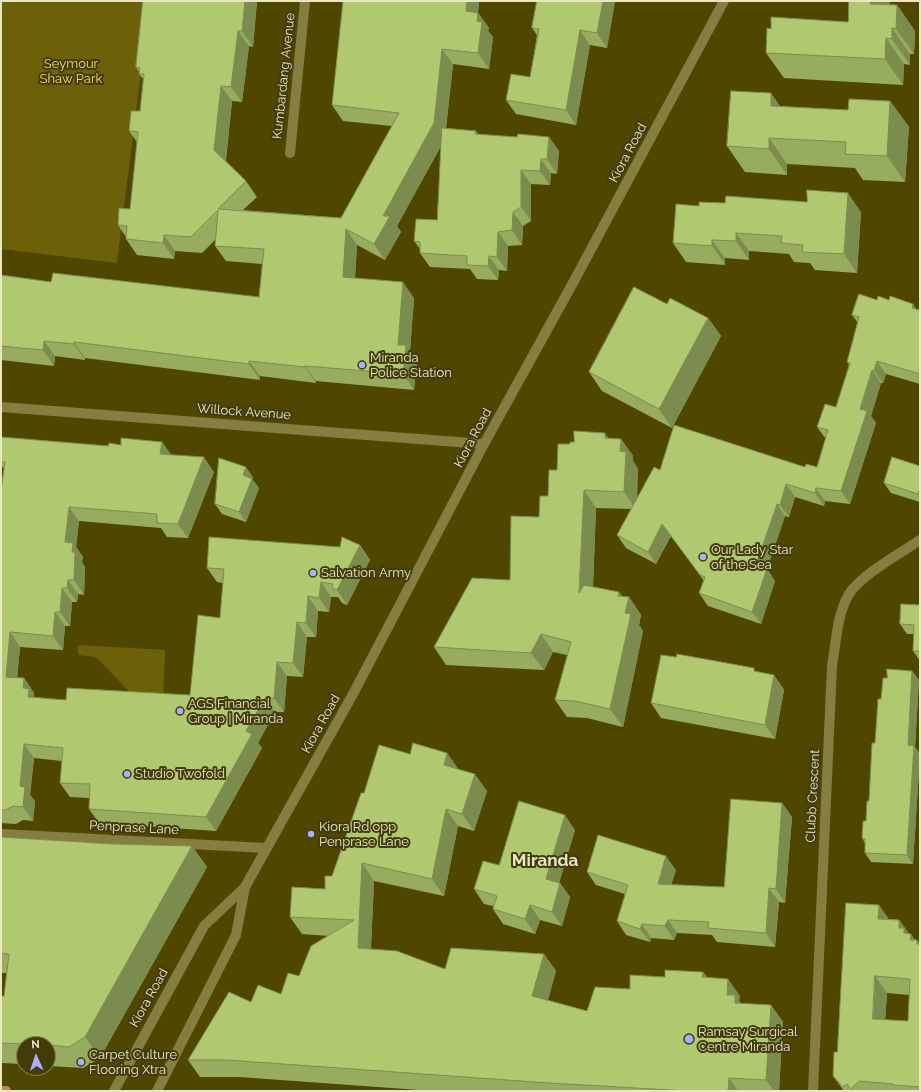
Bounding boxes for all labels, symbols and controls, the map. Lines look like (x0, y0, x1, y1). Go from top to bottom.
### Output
street label: Kumbardang Avenue (270, 12, 298, 140)
park label: Seymour Shaw Park (40, 56, 102, 87)
street label: Kiora Road (606, 121, 650, 185)
place label: Miranda Police Station (370, 350, 452, 381)
marker: Miranda Police Station (357, 360, 367, 370)
street label: Willock Avenue (196, 401, 292, 423)
street label: Kiora Road (451, 406, 495, 470)
place label: Our Lady Star of the Sea (711, 542, 793, 573)
marker: Our Lady Star of the Sea (698, 552, 708, 562)
place label: Salvation Army (321, 565, 411, 581)
marker: Salvation Army (308, 568, 318, 578)
street label: Kiora Road (298, 692, 344, 756)
place label: AGS Financial Group | Miranda (188, 696, 283, 727)
marker: AGS Financial Group | Miranda (175, 706, 185, 716)
street label: Clubb Crescent (803, 749, 823, 843)
place label: Studio Twofold (135, 766, 225, 782)
marker: Studio Twofold (122, 769, 132, 779)
street label: Penprase Lane (89, 818, 179, 838)
place label: Kiora Rd opp Penprase Lane (319, 819, 409, 850)
marker: Kiora Rd opp Penprase Lane (306, 829, 316, 839)
district label: Miranda (512, 851, 578, 871)
street label: Kiora Road (126, 966, 172, 1030)
place label: Ramsay Surgical Centre Miranda (698, 1024, 798, 1055)
marker: Ramsay Surgical Centre Miranda (683, 1033, 695, 1045)
north arrow (16, 1036, 56, 1076)
text: N (31, 1038, 40, 1051)
place label: Carpet Culture Flooring Xtra (89, 1047, 177, 1078)
marker: Carpet Culture Flooring Xtra (76, 1057, 86, 1067)

